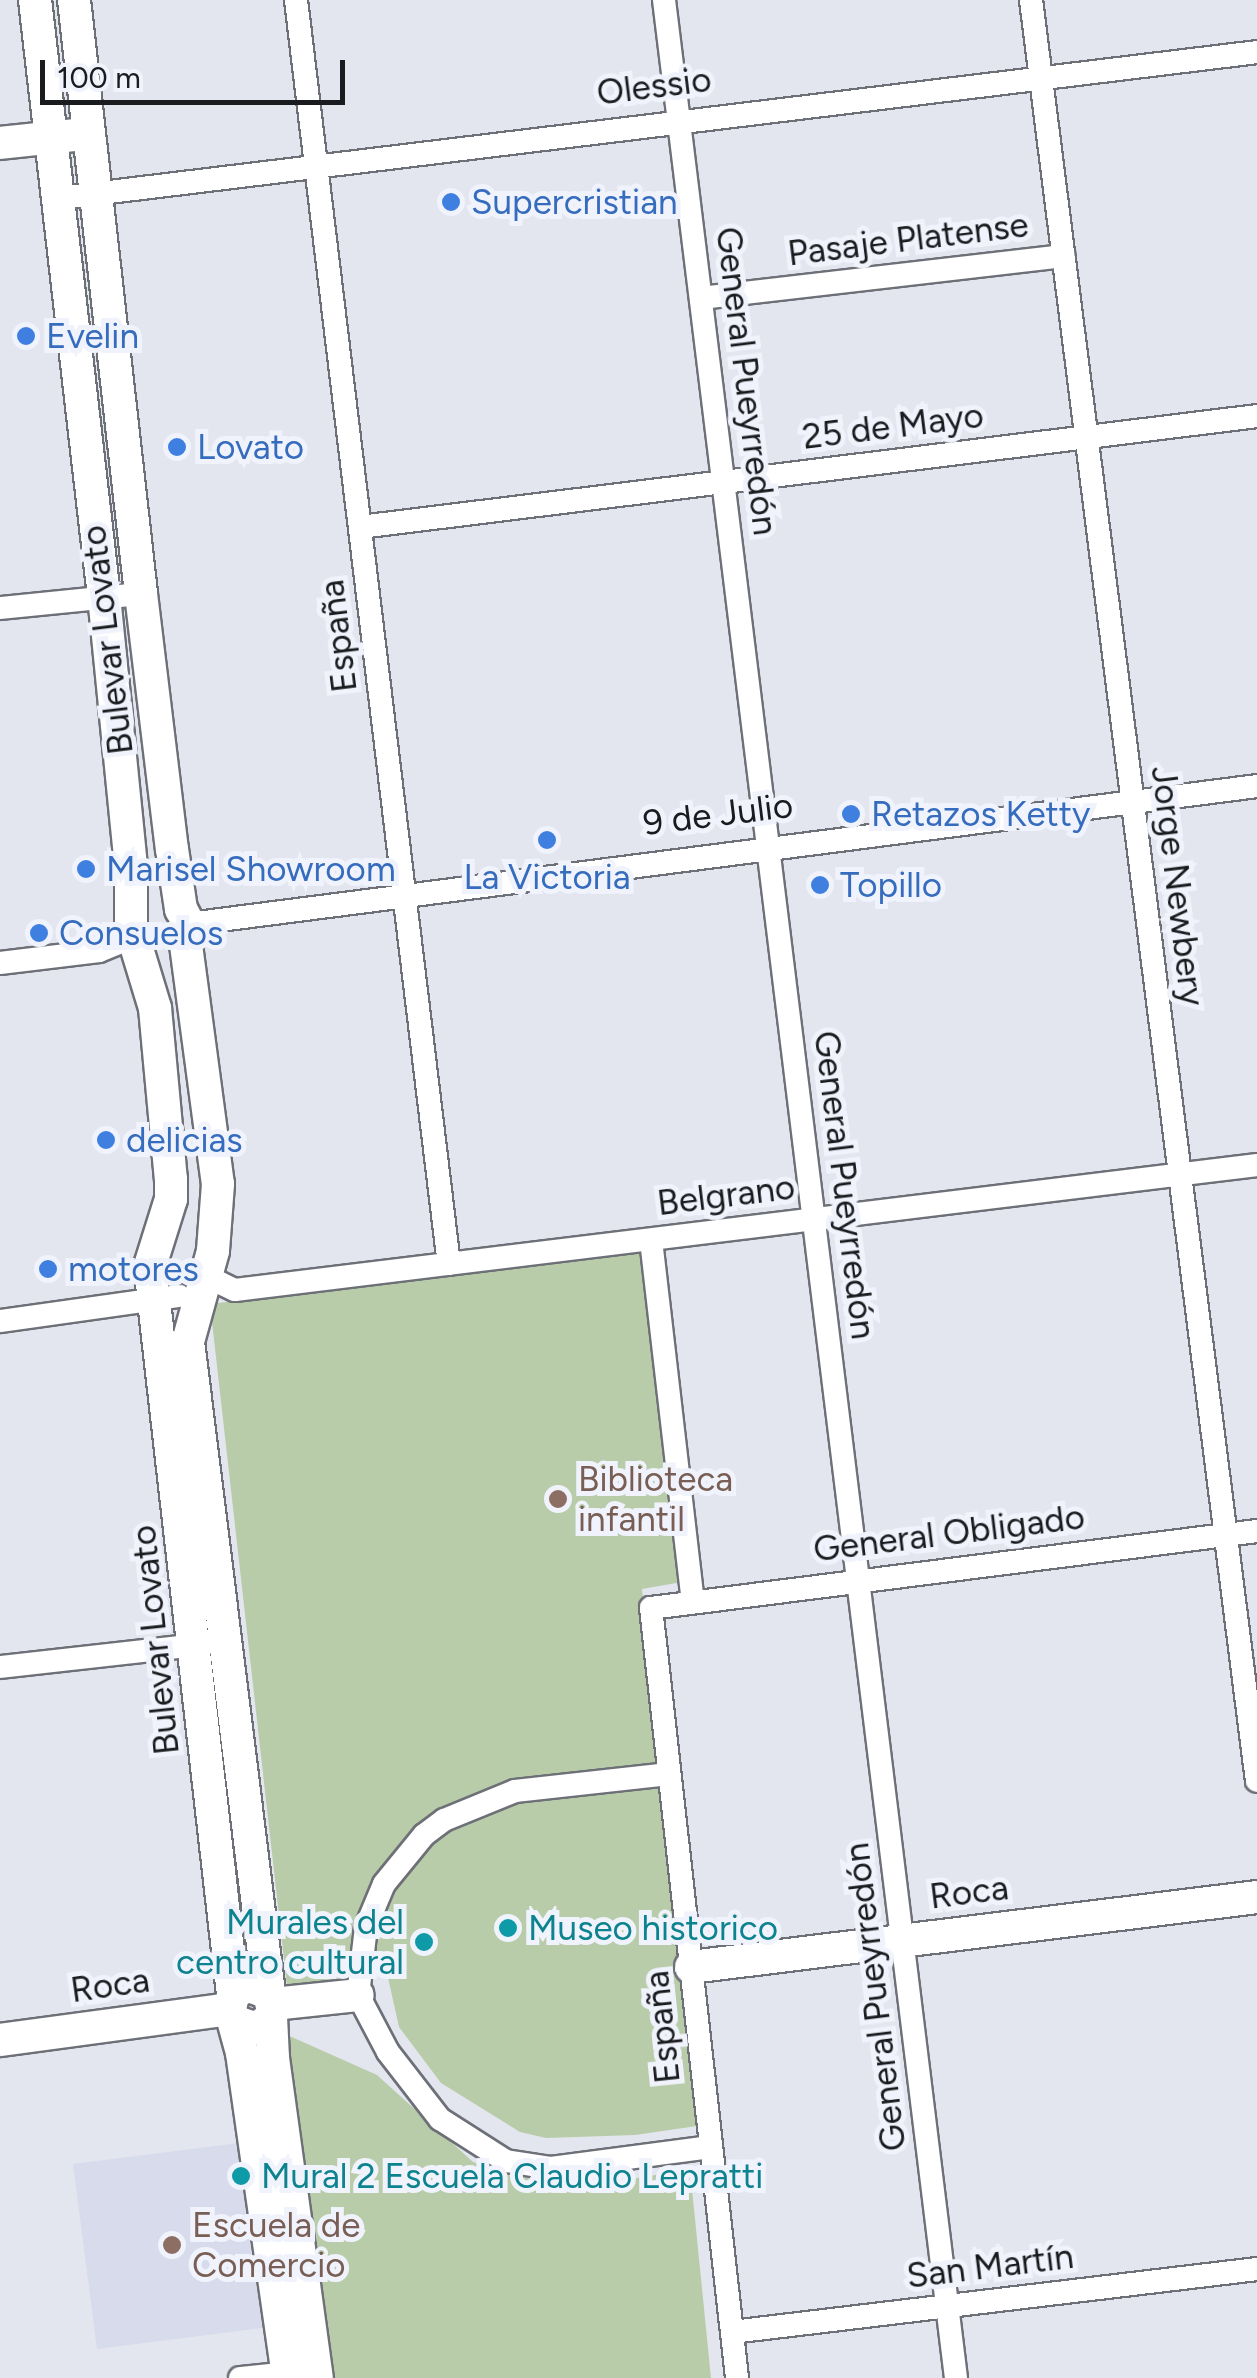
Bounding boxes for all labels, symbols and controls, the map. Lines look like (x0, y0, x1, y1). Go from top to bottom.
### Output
scale bar (45, 40, 350, 102)
street label: Olessio (594, 58, 714, 114)
text: 100 m (57, 59, 141, 96)
place label: Supercristian (471, 181, 678, 223)
marker: Supercristian (440, 191, 462, 213)
street label: Pasaje Platense (785, 203, 1031, 275)
street label: General Pueyrredón (707, 225, 787, 537)
place label: Evelin (46, 315, 139, 357)
marker: Evelin (15, 325, 37, 347)
street label: 25 de Mayo (800, 394, 986, 458)
place label: Lovato (197, 426, 304, 468)
marker: Lovato (166, 436, 188, 458)
street label: Bulevar Lovato (72, 523, 142, 757)
street label: España (310, 577, 366, 695)
street label: Jorge Newbery (1142, 764, 1214, 1008)
street label: 9 de Julio (641, 784, 795, 844)
place label: Retazos Ketty (871, 793, 1090, 835)
marker: Retazos Ketty (840, 803, 862, 825)
marker: La Victoria (536, 829, 558, 851)
place label: Marisel Showroom (106, 848, 396, 890)
place label: La Victoria (463, 856, 631, 898)
marker: Marisel Showroom (75, 858, 97, 880)
place label: Topillo (840, 864, 942, 906)
marker: Topillo (809, 874, 831, 896)
place label: Consuelos (59, 912, 223, 954)
marker: Consuelos (28, 922, 50, 944)
street label: General Pueyrredón (805, 1029, 885, 1341)
place label: delicias (126, 1119, 243, 1161)
marker: delicias (95, 1129, 117, 1151)
street label: Belgrano (655, 1166, 797, 1224)
place label: motores (68, 1248, 199, 1290)
marker: motores (37, 1258, 59, 1280)
place label: Biblioteca infantil (578, 1458, 733, 1540)
marker: Biblioteca infantil (547, 1488, 569, 1510)
street label: General Obligado (811, 1496, 1087, 1570)
street label: Bulevar Lovato (122, 1523, 188, 1757)
street label: General Pueyrredón (835, 1841, 915, 2153)
street label: Roca (927, 1866, 1011, 1918)
place label: Murales del centro cultural (176, 1901, 404, 1983)
place label: Museo historico (528, 1907, 778, 1949)
marker: Museo historico (497, 1917, 519, 1939)
marker: Murales del centro cultural (413, 1931, 435, 1953)
street label: Roca (68, 1959, 152, 2011)
street label: España (635, 1969, 689, 2085)
place label: Mural 2 Escuela Claudio Lepratti (261, 2155, 763, 2197)
marker: Mural 2 Escuela Claudio Lepratti (230, 2165, 252, 2187)
place label: Escuela de Comercio (192, 2204, 360, 2286)
marker: Escuela de Comercio (161, 2234, 183, 2256)
street label: San Martín (904, 2235, 1076, 2297)

